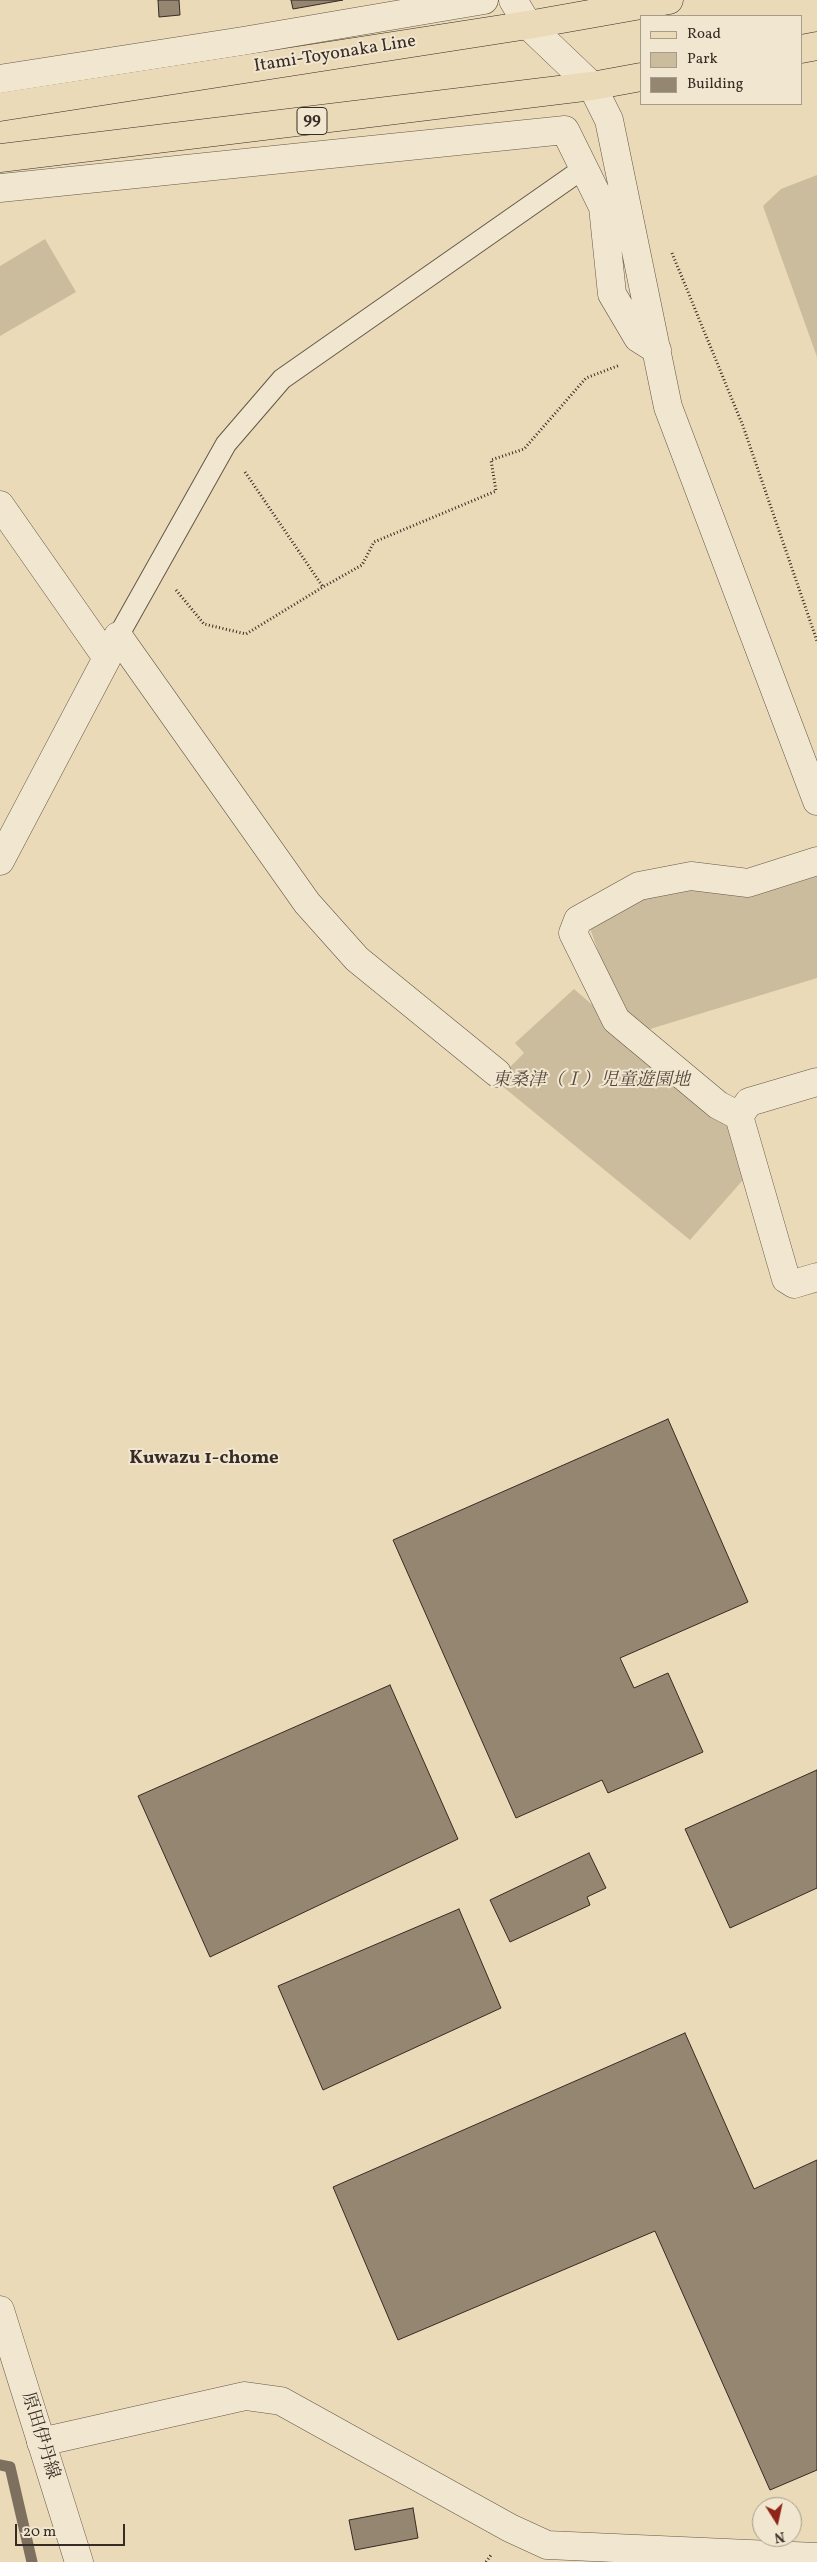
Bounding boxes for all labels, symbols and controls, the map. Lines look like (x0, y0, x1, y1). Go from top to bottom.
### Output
legend (640, 15, 802, 105)
text: Road (687, 24, 721, 45)
street label: Itami-Toyonaka Line (252, 32, 418, 78)
text: Park (687, 49, 718, 70)
text: Building (687, 74, 743, 95)
road number: 99 (297, 108, 327, 134)
park label: 東桑津（Ⅰ）児童遊園地 (492, 1071, 690, 1093)
district label: Kuwazu 1-chome (129, 1449, 279, 1471)
street label: 原田伊丹線 (16, 2390, 62, 2482)
north arrow (752, 2497, 802, 2547)
scale bar (18, 2514, 128, 2546)
text: 20 m (23, 2522, 56, 2543)
text: N (773, 2526, 786, 2547)

